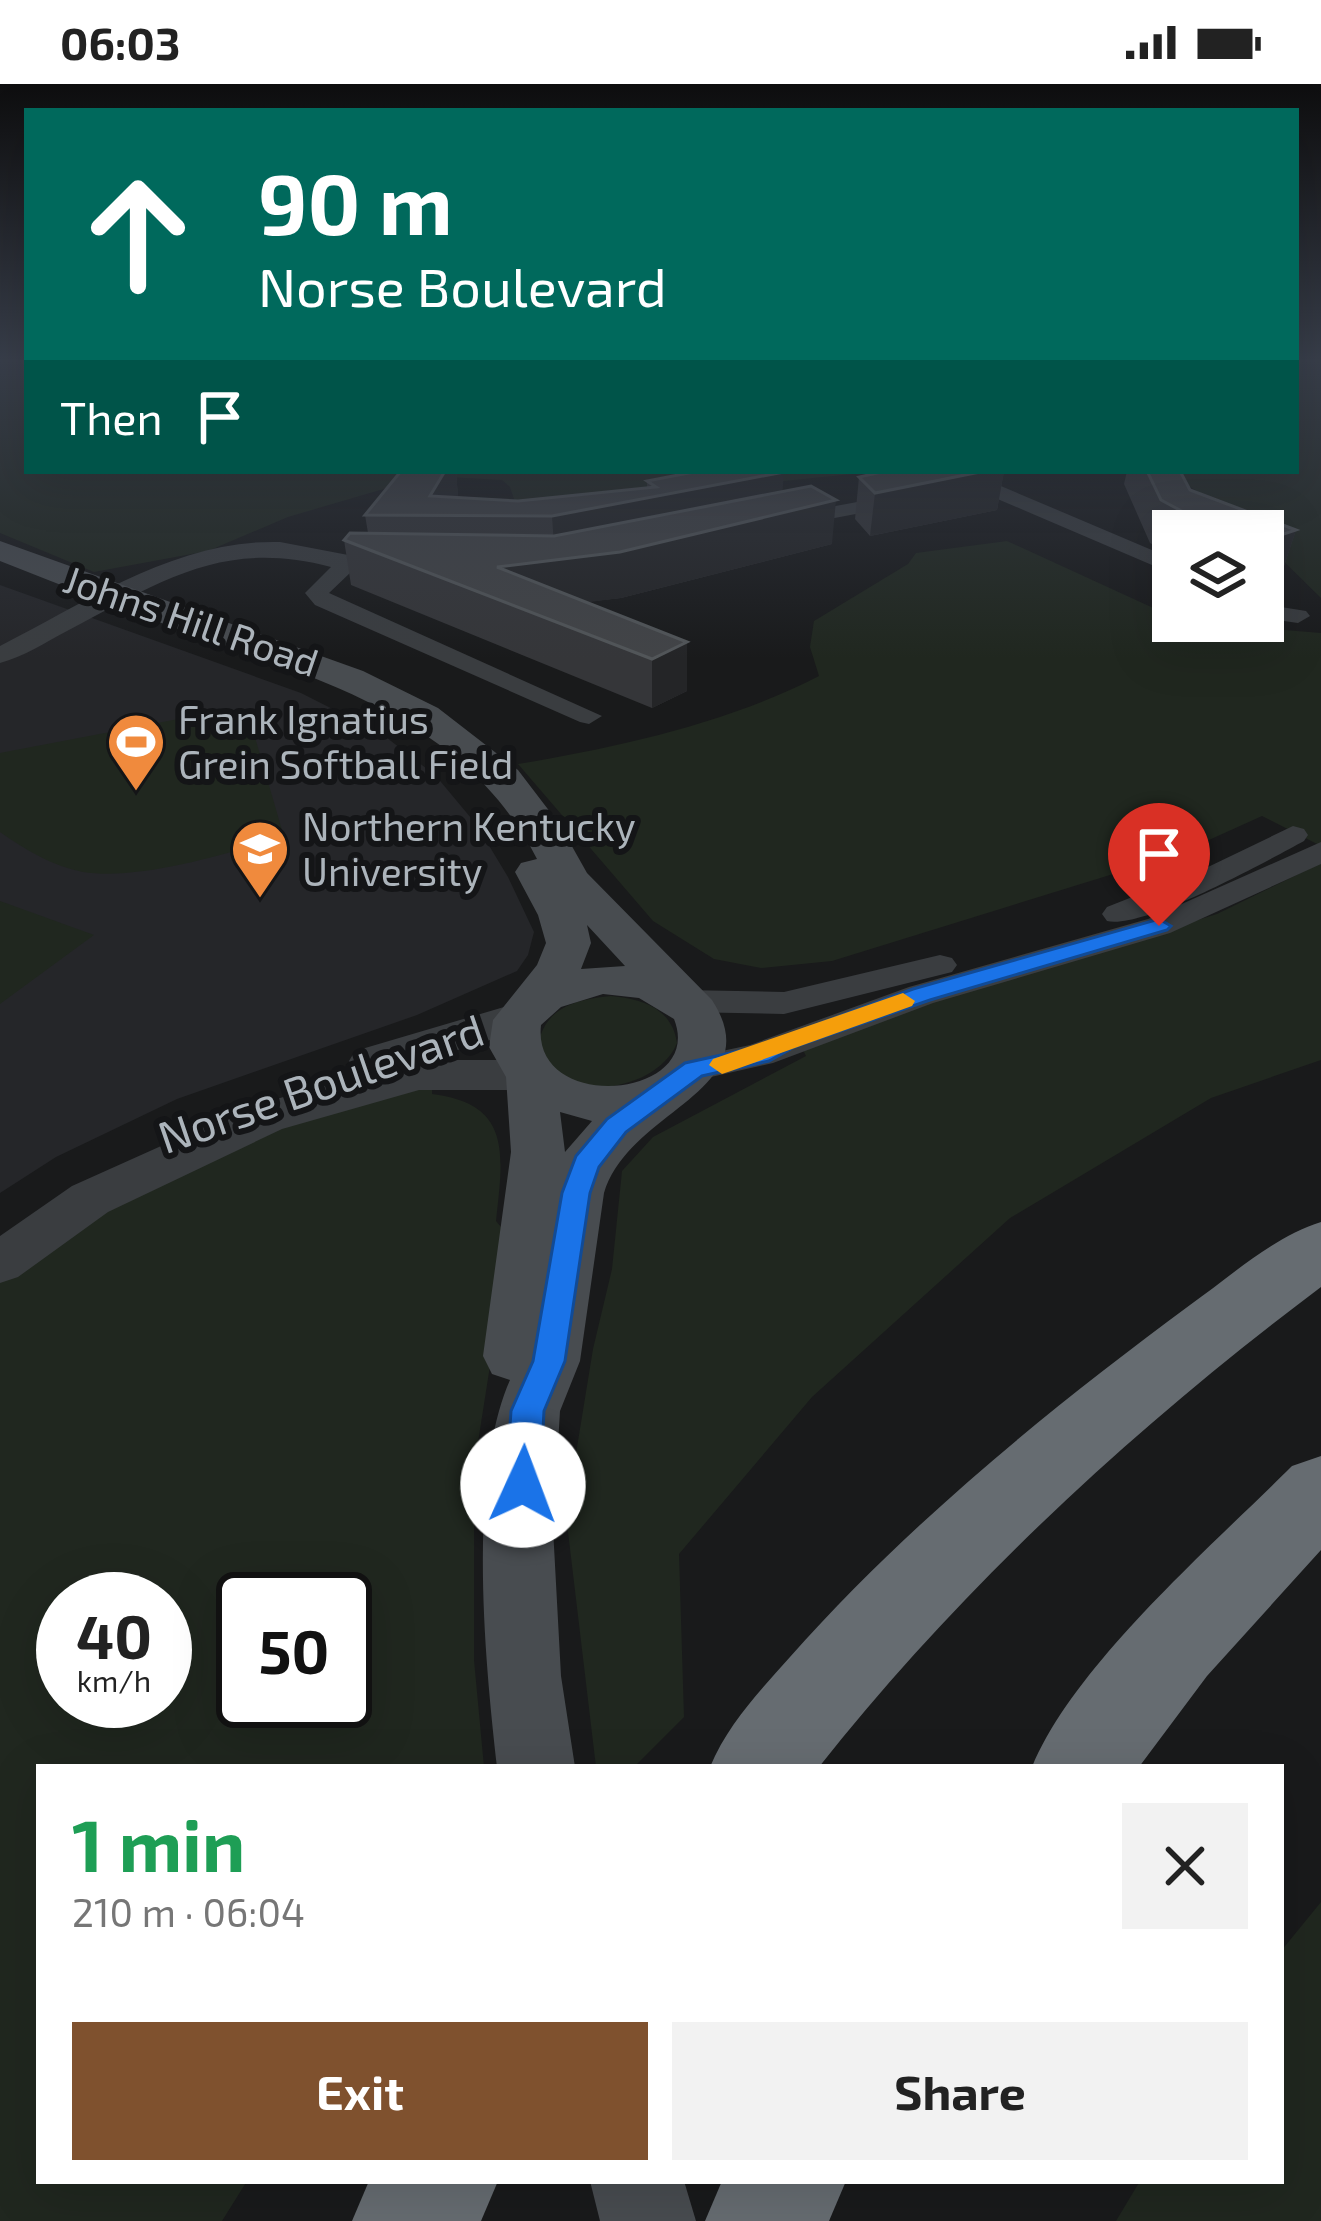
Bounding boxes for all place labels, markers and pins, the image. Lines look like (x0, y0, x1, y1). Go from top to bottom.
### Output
place label: Frank Ignatius Grein Softball Field (178, 695, 513, 787)
sports icon: Frank Ignatius Grein Softball Field (105, 711, 167, 793)
place label: Northern Kentucky University (302, 802, 636, 894)
pin (1108, 803, 1210, 926)
school or university icon: Northern Kentucky University (229, 818, 291, 900)

